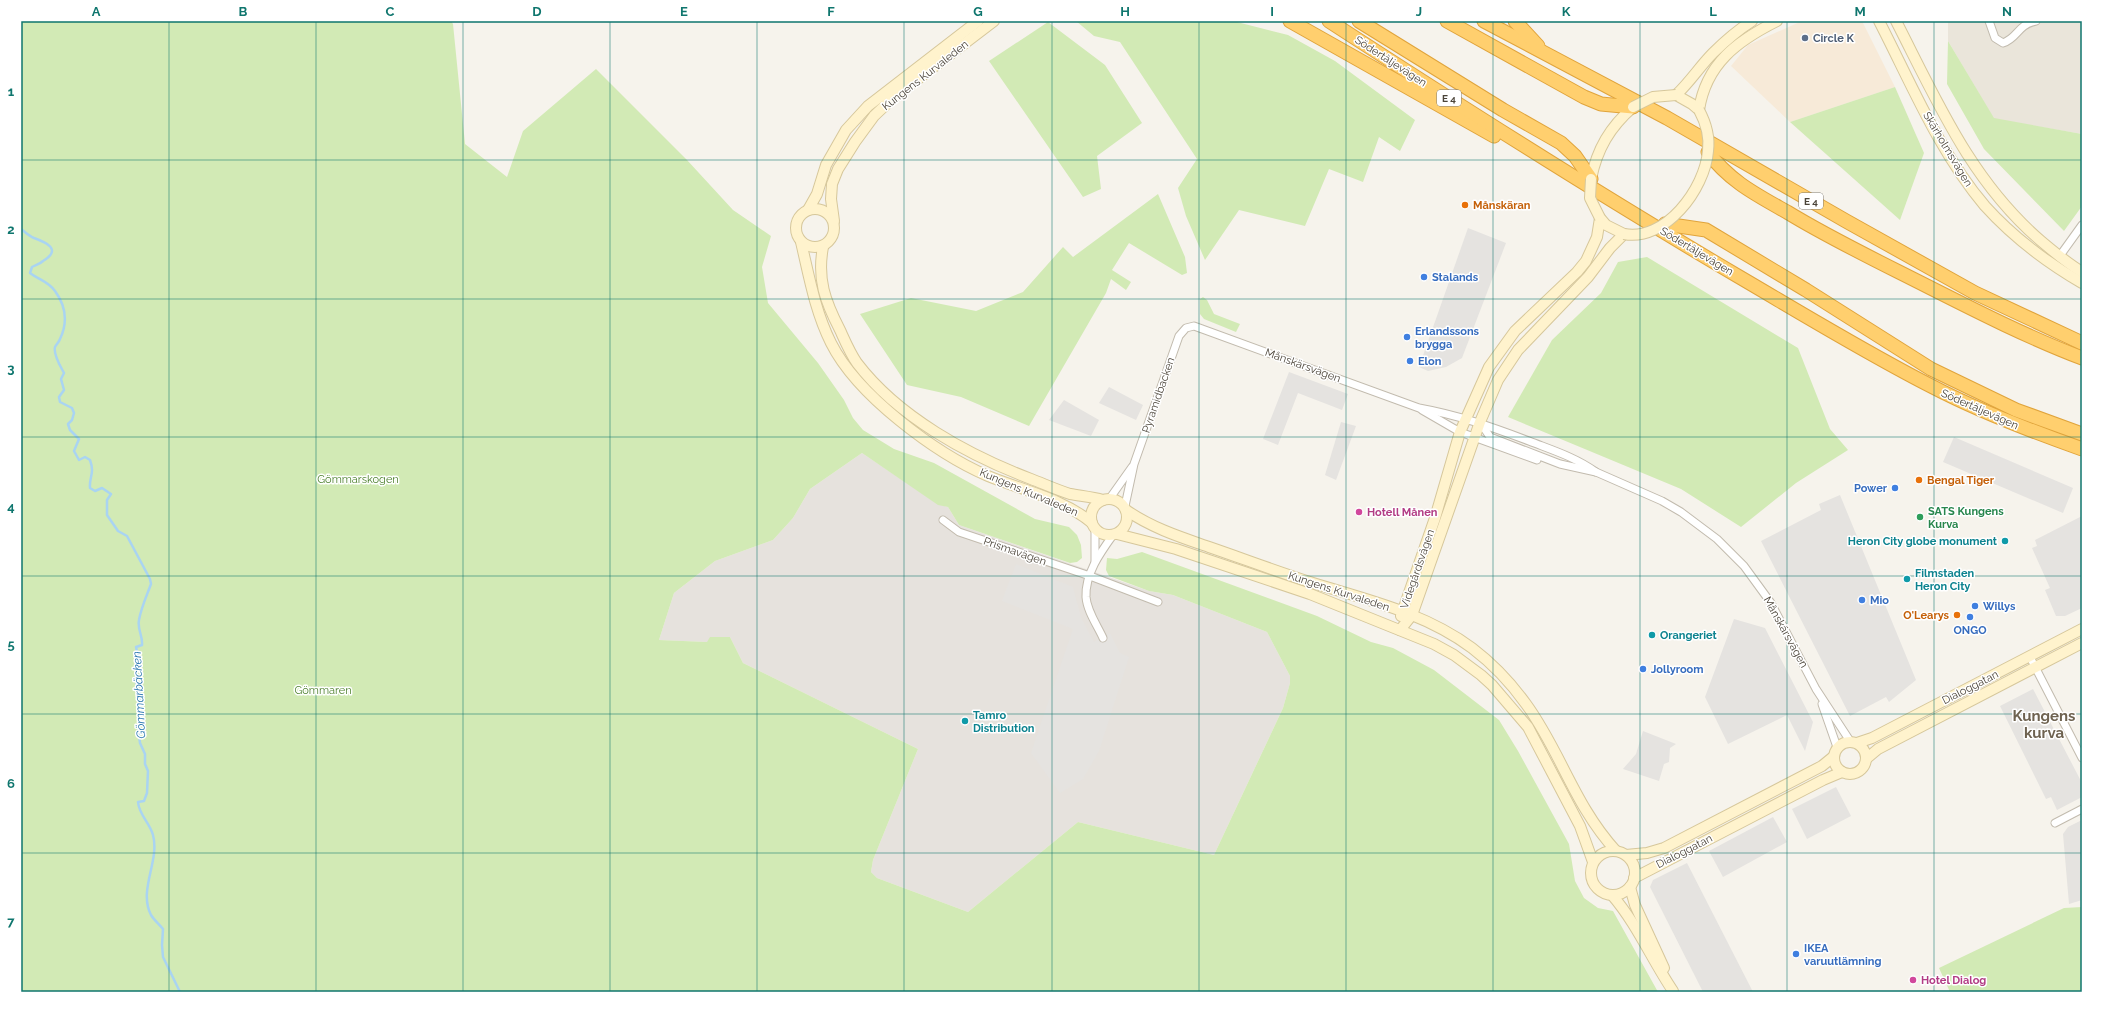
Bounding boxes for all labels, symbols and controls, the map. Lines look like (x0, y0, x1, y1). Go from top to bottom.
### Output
text: A (92, 4, 101, 19)
text: B (239, 4, 248, 19)
text: C (386, 4, 395, 19)
text: D (532, 4, 542, 19)
text: E (680, 4, 688, 19)
text: F (827, 4, 835, 19)
text: G (973, 4, 983, 19)
text: H (1120, 4, 1130, 19)
text: I (1270, 4, 1274, 19)
text: J (1416, 4, 1422, 19)
text: K (1562, 4, 1571, 19)
text: L (1709, 4, 1717, 19)
text: M (1854, 4, 1866, 19)
text: N (2002, 4, 2012, 19)
place label: Circle K (1813, 32, 1854, 45)
street label: Södertäljevägen (1352, 33, 1429, 90)
marker: Circle K (1800, 33, 1810, 43)
street label: Kungens Kurvaleden (880, 38, 971, 113)
text: 1 (8, 84, 15, 99)
road number: E 4 (1437, 90, 1461, 106)
street label: Skärholmsvägen (1920, 109, 1975, 189)
road number: E 4 (1799, 193, 1823, 209)
place label: Månskäran (1473, 199, 1531, 212)
marker: Månskäran (1460, 200, 1470, 210)
text: 2 (7, 222, 15, 237)
street label: Södertäljevägen (1658, 224, 1736, 278)
place label: Stalands (1432, 271, 1479, 284)
marker: Stalands (1419, 272, 1429, 282)
place label: Erlandssons brygga (1415, 325, 1480, 351)
marker: Erlandssons brygga (1402, 332, 1412, 342)
street label: Månskärsvägen (1263, 346, 1342, 385)
place label: Elon (1418, 355, 1442, 368)
street label: Pyramidbacken (1139, 356, 1178, 435)
marker: Elon (1405, 356, 1415, 366)
text: 3 (7, 361, 15, 376)
street label: Södertäljevägen (1939, 387, 2020, 432)
street label: Kungens Kurvaleden (978, 466, 1080, 519)
park label: Gömmarskogen (317, 473, 399, 486)
place label: Bengal Tiger (1927, 474, 1995, 487)
marker: Bengal Tiger (1914, 475, 1924, 485)
place label: Power (1854, 482, 1888, 495)
marker: Power (1890, 483, 1900, 493)
text: 4 (7, 499, 15, 514)
place label: SATS Kungens Kurva (1928, 505, 2004, 531)
place label: Hotell Månen (1367, 506, 1438, 519)
marker: Hotell Månen (1354, 507, 1364, 517)
marker: SATS Kungens Kurva (1915, 512, 1925, 522)
street label: Videgårdsvägen (1398, 528, 1437, 611)
street label: Prismavägen (982, 535, 1048, 568)
place label: Heron City globe monument (1848, 535, 1998, 548)
marker: Heron City globe monument (2000, 536, 2010, 546)
place label: Filmstaden Heron City (1915, 567, 1974, 593)
street label: Kungens Kurvaleden (1287, 569, 1391, 614)
marker: Filmstaden Heron City (1902, 574, 1912, 584)
street label: Månskärsvägen (1761, 594, 1811, 670)
place label: Mio (1870, 594, 1889, 607)
marker: Mio (1857, 595, 1867, 605)
place label: Willys (1983, 600, 2016, 613)
marker: Willys (1970, 601, 1980, 611)
place label: O'Learys (1903, 609, 1950, 622)
marker: O'Learys (1952, 610, 1962, 620)
marker: ONGO (1965, 612, 1975, 622)
place label: ONGO (1954, 624, 1987, 637)
place label: Orangeriet (1660, 629, 1718, 642)
marker: Orangeriet (1647, 630, 1657, 640)
text: 5 (7, 637, 15, 652)
water label: Gömmarbäcken (130, 651, 148, 739)
place label: Jollyroom (1651, 663, 1703, 676)
marker: Jollyroom (1638, 664, 1648, 674)
street label: Dialoggatan (1940, 668, 2001, 707)
park label: Gömmaren (294, 684, 352, 697)
district label: Kungens kurva (2012, 707, 2076, 742)
place label: Tamro Distribution (973, 709, 1035, 735)
marker: Tamro Distribution (960, 716, 970, 726)
text: 6 (7, 776, 15, 791)
street label: Dialoggatan (1654, 832, 1715, 871)
text: 7 (7, 914, 15, 929)
place label: IKEA varuutlämning (1804, 942, 1881, 968)
marker: IKEA varuutlämning (1791, 949, 1801, 959)
place label: Hotel Dialog (1921, 974, 1986, 987)
marker: Hotel Dialog (1908, 975, 1918, 985)

